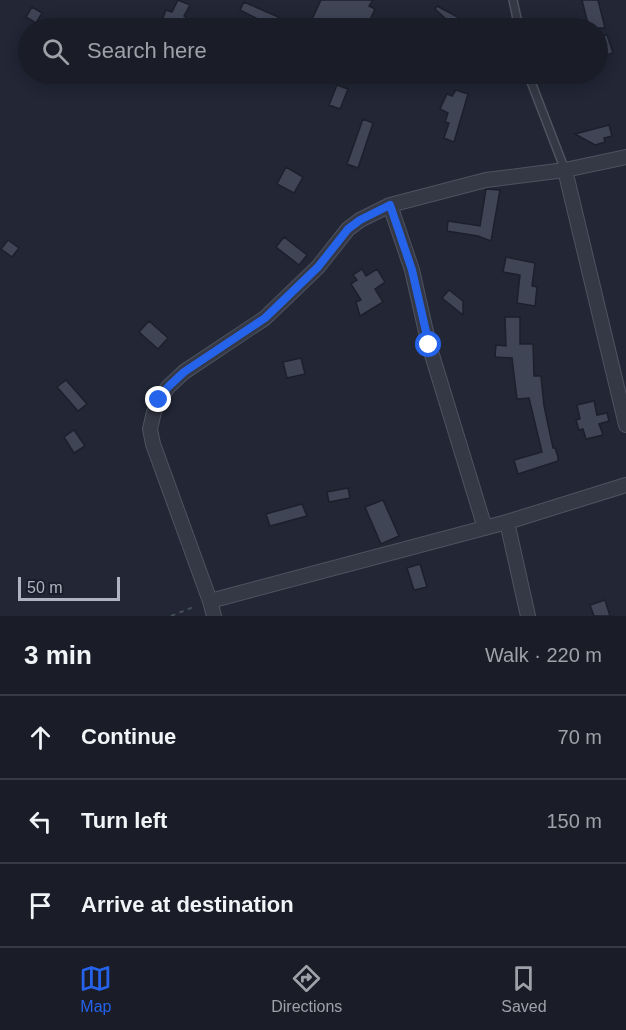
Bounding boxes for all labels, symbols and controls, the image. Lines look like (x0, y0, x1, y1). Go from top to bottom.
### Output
search box (18, 18, 608, 84)
icon: search (39, 35, 72, 68)
text: Search here (87, 38, 207, 63)
route start (415, 331, 441, 357)
route end (145, 386, 171, 412)
scale bar (18, 574, 120, 602)
text: 50 m (27, 579, 63, 596)
text: 3 min (24, 640, 92, 670)
text: Walk · 220 m (485, 644, 602, 666)
icon: ahead (24, 721, 57, 754)
text: Continue (81, 724, 176, 749)
text: 70 m (558, 726, 602, 748)
icon: left (24, 805, 57, 838)
text: Turn left (81, 808, 167, 833)
text: 150 m (546, 810, 602, 832)
icon: arrive (24, 889, 57, 922)
text: Arrive at destination (81, 892, 294, 917)
tab: Map (79, 962, 112, 1016)
tab: Directions (271, 962, 342, 1016)
tab: Saved (501, 962, 547, 1016)

